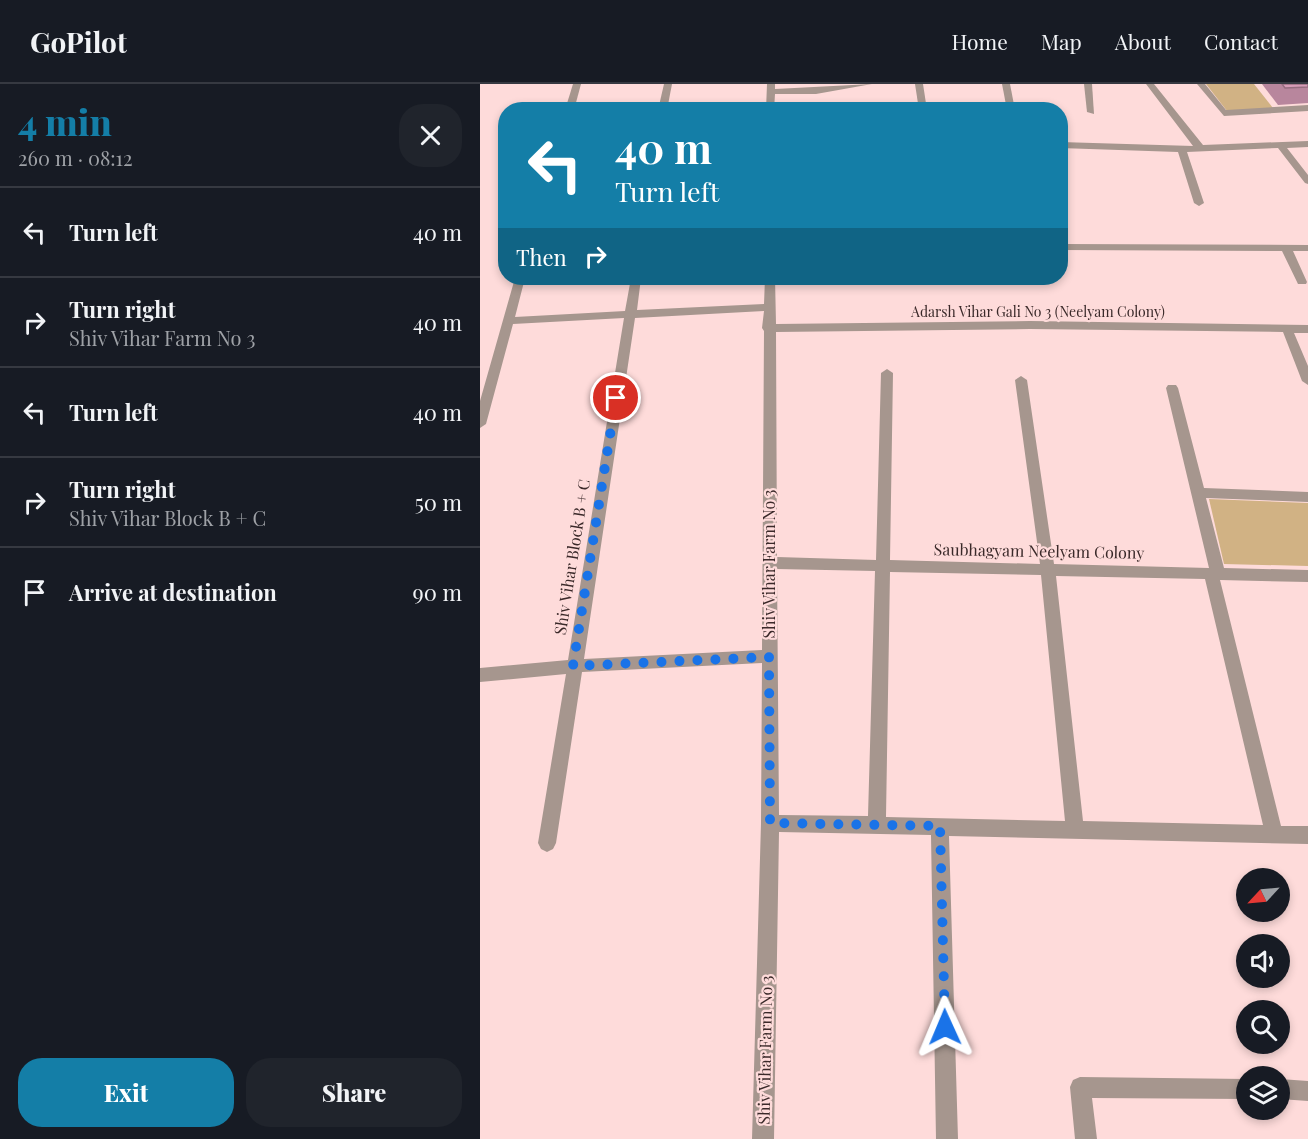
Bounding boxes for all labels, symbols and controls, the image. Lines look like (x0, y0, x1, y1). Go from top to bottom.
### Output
text: GoPilot (30, 23, 127, 60)
text: Home (952, 27, 1008, 55)
text: Map (1041, 27, 1082, 55)
text: About (1115, 27, 1171, 55)
text: Contact (1204, 27, 1278, 55)
text: 4 min (18, 97, 112, 145)
button: close (399, 104, 462, 167)
text: 40 m (615, 119, 712, 175)
icon: left (516, 126, 594, 204)
text: 260 m · 08:12 (18, 144, 133, 171)
text: Turn left (615, 173, 719, 209)
icon: left (18, 216, 51, 249)
text: Turn left (69, 217, 158, 247)
text: 40 m (413, 217, 462, 247)
icon: right (579, 240, 612, 273)
text: Then (516, 242, 567, 272)
text: Turn right (69, 294, 175, 324)
street label: Adarsh Vihar Gali No 3 (Neelyam Colony) (910, 302, 1165, 321)
icon: right (18, 306, 51, 339)
text: 40 m (413, 307, 462, 337)
text: Shiv Vihar Farm No 3 (69, 324, 255, 351)
pin (590, 372, 641, 423)
icon: arrive (599, 381, 632, 414)
icon: left (18, 396, 51, 429)
text: Turn left (69, 397, 158, 427)
text: 40 m (413, 397, 462, 427)
text: Turn right (69, 474, 175, 504)
street label: Shiv Vihar Block B + C (549, 477, 594, 636)
icon: right (18, 486, 51, 519)
text: 50 m (415, 487, 462, 517)
street label: Shiv Vihar Farm No 3 (758, 489, 779, 639)
text: Shiv Vihar Block B + C (69, 504, 266, 531)
street label: Saubhagyam Neelyam Colony (933, 538, 1145, 563)
icon: arrive (18, 576, 51, 609)
text: Arrive at destination (69, 577, 277, 607)
text: 90 m (413, 577, 462, 607)
north arrow (1236, 868, 1290, 922)
map controls (1236, 868, 1290, 1120)
button: sound (1236, 934, 1290, 988)
street label: Shiv Vihar Farm No 3 (753, 975, 776, 1125)
position arrow (913, 995, 977, 1059)
button: search (1236, 1000, 1290, 1054)
button: Exit (18, 1058, 234, 1127)
button: Share (246, 1058, 462, 1127)
button: layers (1236, 1066, 1290, 1120)

